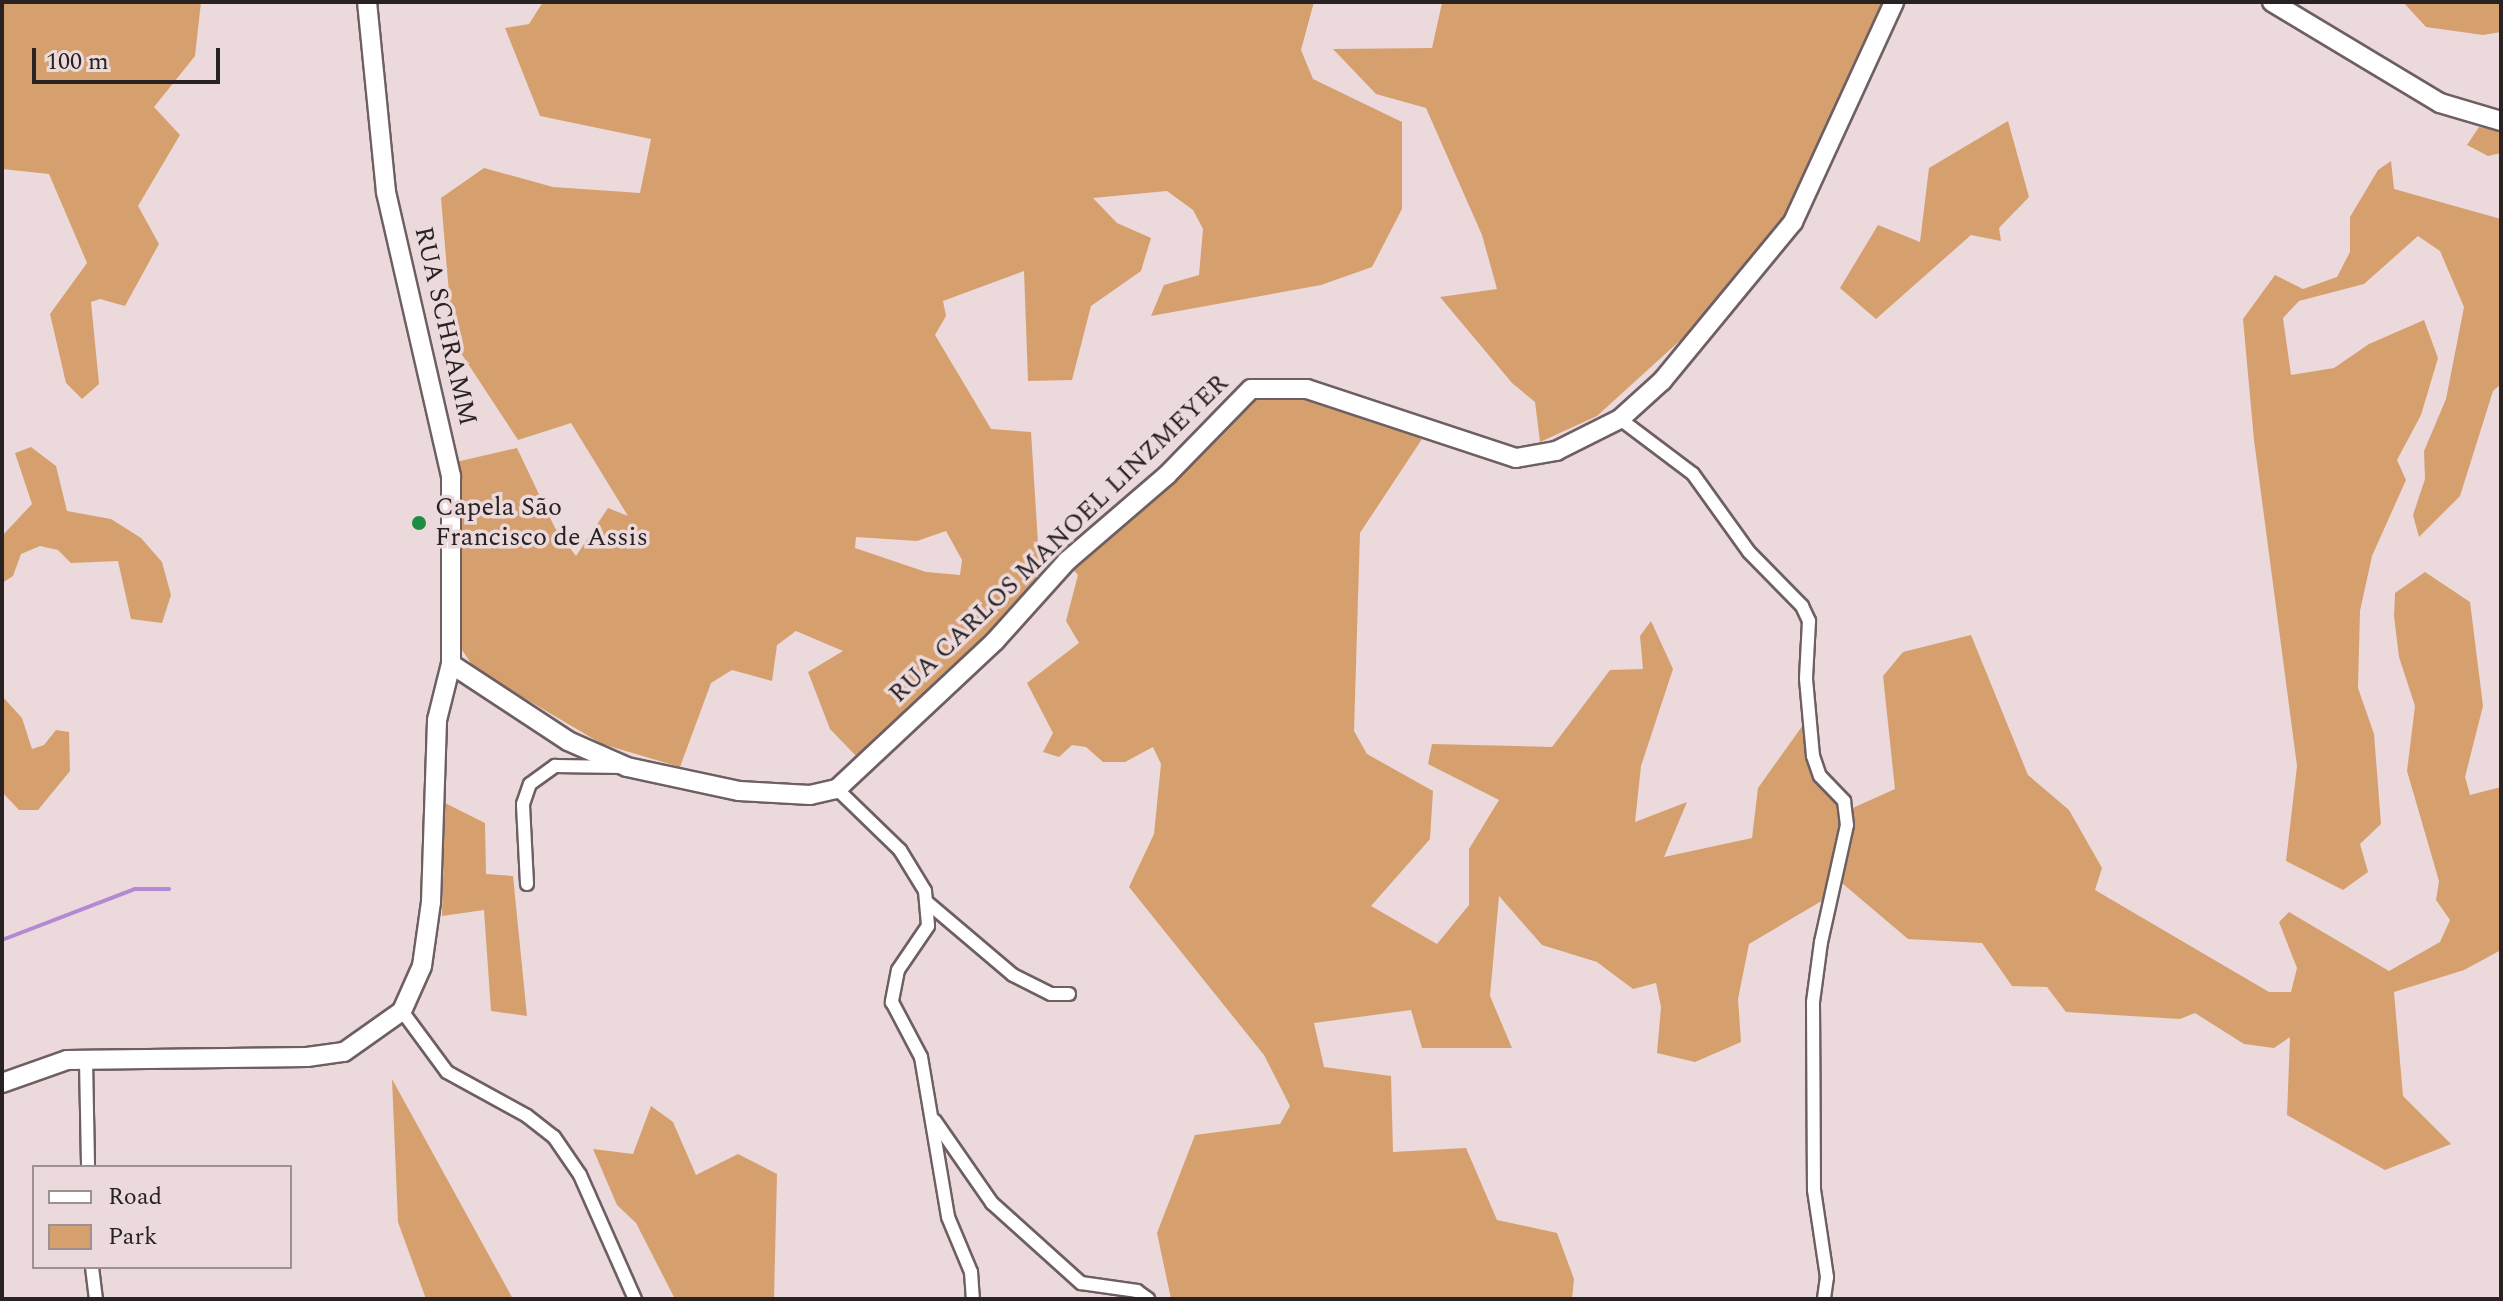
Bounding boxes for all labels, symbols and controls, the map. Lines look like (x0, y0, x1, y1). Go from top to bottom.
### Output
scale bar (36, 32, 224, 82)
text: 100 m (46, 44, 109, 80)
street label: RUA SCHRAMM (407, 224, 483, 428)
street label: RUA CARLOS MANOEL LINZMEYER (883, 368, 1235, 710)
place label: Capela São Francisco de Assis (435, 492, 648, 554)
marker: Capela São Francisco de Assis (410, 514, 428, 532)
legend (32, 1165, 292, 1269)
text: Road (108, 1179, 162, 1215)
text: Park (108, 1219, 158, 1255)

